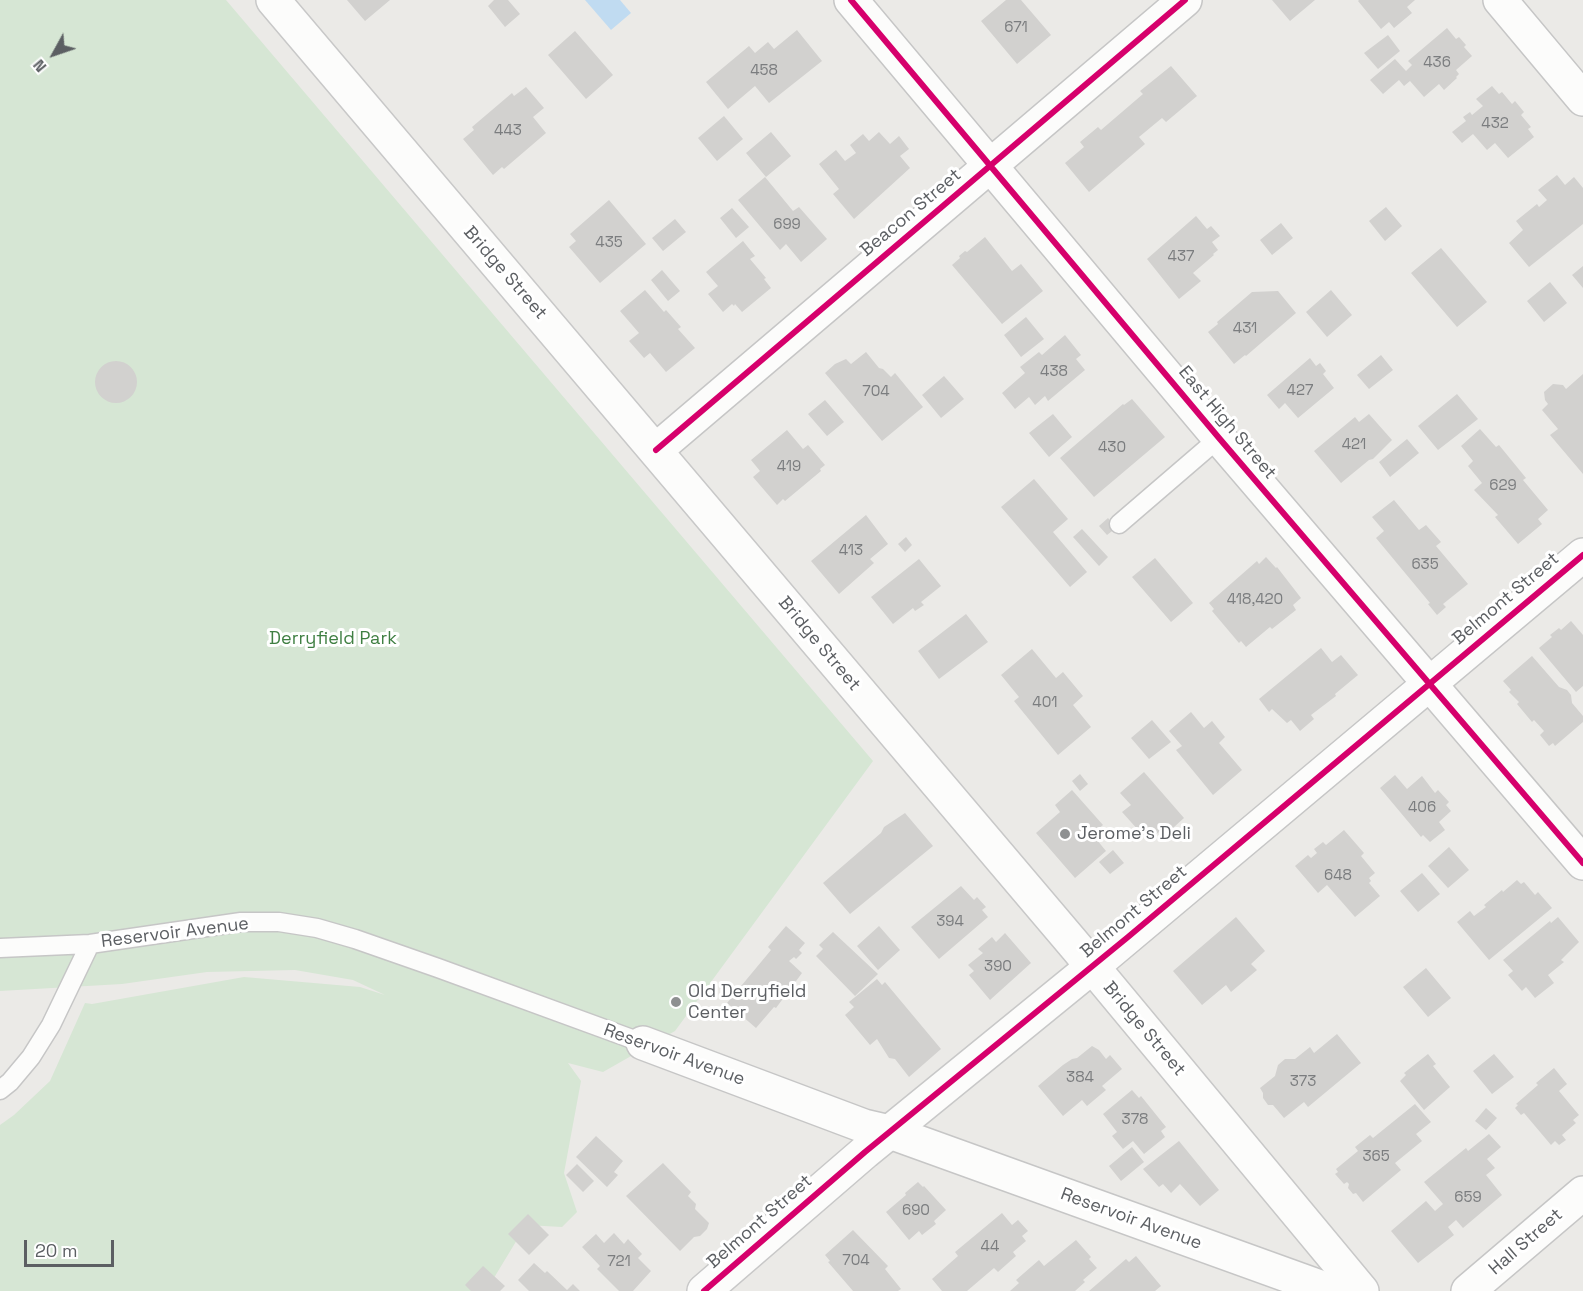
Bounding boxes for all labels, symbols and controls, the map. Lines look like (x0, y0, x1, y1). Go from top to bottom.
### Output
house number: 671 (1004, 19, 1028, 37)
north arrow (24, 24, 84, 84)
house number: 436 (1423, 54, 1451, 72)
text: N (28, 55, 51, 77)
house number: 458 (750, 62, 778, 80)
house number: 432 (1481, 115, 1509, 133)
house number: 443 (494, 122, 522, 140)
street label: Beacon Street (856, 164, 966, 262)
house number: 699 (773, 216, 801, 234)
street label: Bridge Street (459, 222, 551, 324)
house number: 435 (595, 234, 623, 252)
house number: 437 (1168, 248, 1194, 266)
house number: 431 (1233, 320, 1257, 338)
street label: East High Street (1173, 362, 1281, 484)
house number: 438 (1040, 363, 1068, 381)
house number: 427 (1287, 382, 1313, 400)
house number: 704 (862, 383, 890, 401)
house number: 421 (1342, 436, 1366, 454)
house number: 430 (1098, 439, 1126, 457)
house number: 419 (777, 458, 801, 476)
house number: 629 (1489, 477, 1517, 495)
house number: 413 (839, 542, 863, 560)
street label: Belmont Street (1448, 548, 1564, 650)
house number: 635 (1411, 556, 1439, 574)
house number: 418,420 (1227, 591, 1283, 609)
street label: Bridge Street (773, 592, 865, 696)
park label: Derryfield Park (269, 628, 397, 650)
house number: 401 (1032, 694, 1058, 712)
house number: 406 (1408, 799, 1436, 817)
place label: Jerome's Deli (1077, 823, 1191, 845)
marker: Jerome's Deli (1058, 827, 1072, 841)
street label: Belmont Street (1076, 861, 1192, 963)
house number: 648 (1324, 867, 1352, 885)
street label: Reservoir Avenue (100, 913, 250, 953)
house number: 394 (936, 913, 964, 931)
house number: 390 (984, 958, 1012, 976)
street label: Bridge Street (1098, 977, 1190, 1081)
place label: Old Derryfield Center (688, 981, 806, 1024)
marker: Old Derryfield Center (669, 995, 683, 1009)
street label: Reservoir Avenue (600, 1019, 748, 1091)
house number: 384 (1066, 1069, 1094, 1087)
house number: 373 (1290, 1073, 1316, 1091)
house number: 378 (1122, 1111, 1148, 1129)
house number: 365 (1362, 1148, 1390, 1166)
street label: Belmont Street (703, 1170, 817, 1274)
street label: Reservoir Avenue (1057, 1183, 1205, 1255)
house number: 659 (1454, 1189, 1482, 1207)
house number: 690 (902, 1202, 930, 1220)
street label: Hall Street (1485, 1204, 1567, 1280)
scale bar (27, 1228, 117, 1266)
house number: 44 (981, 1238, 999, 1256)
text: 20 m (35, 1239, 78, 1262)
house number: 704 (842, 1252, 870, 1270)
house number: 721 (607, 1253, 631, 1271)

